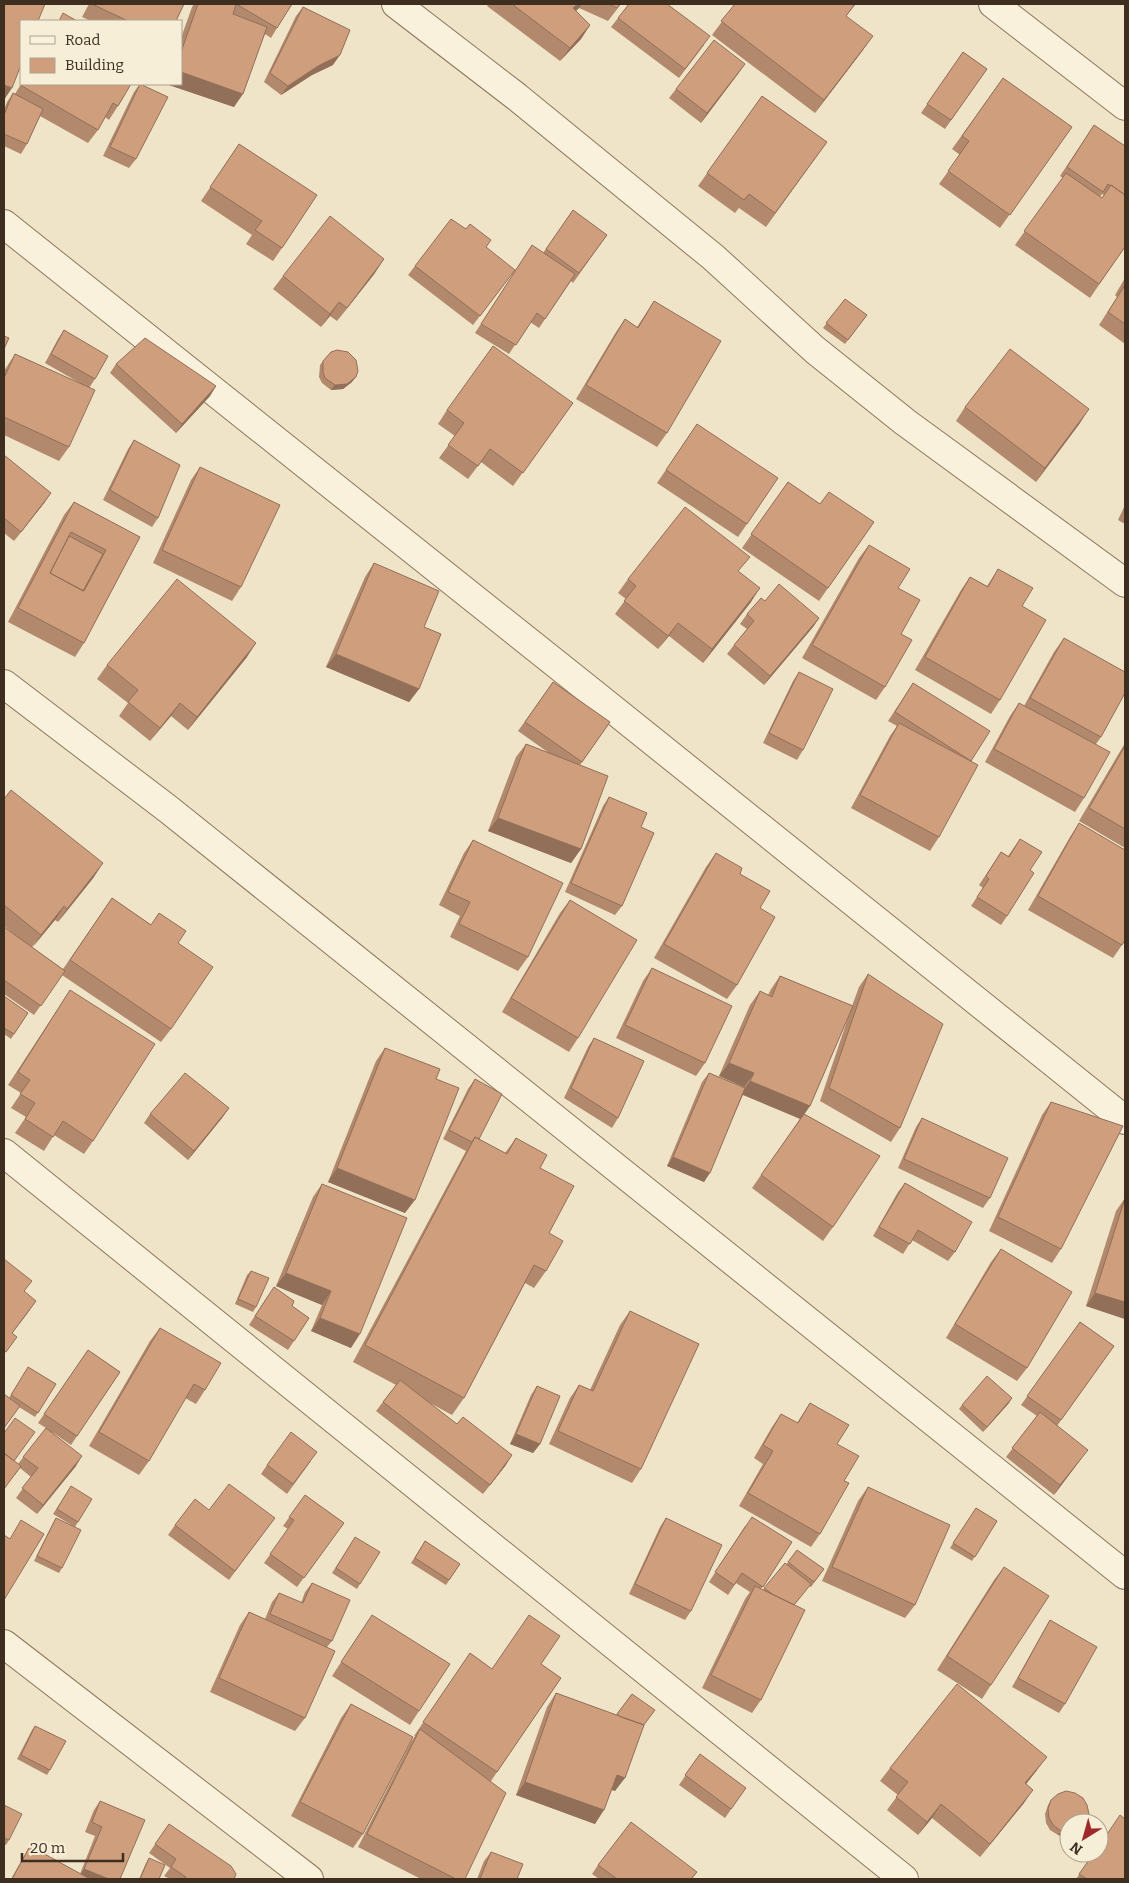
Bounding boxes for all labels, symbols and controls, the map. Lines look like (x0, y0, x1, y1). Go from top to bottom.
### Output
legend (20, 20, 182, 85)
text: Road (65, 31, 100, 49)
text: Building (65, 56, 124, 74)
north arrow (1059, 1813, 1109, 1863)
scale bar (22, 1830, 124, 1862)
text: N (1067, 1838, 1086, 1858)
text: 20 m (30, 1839, 66, 1857)

